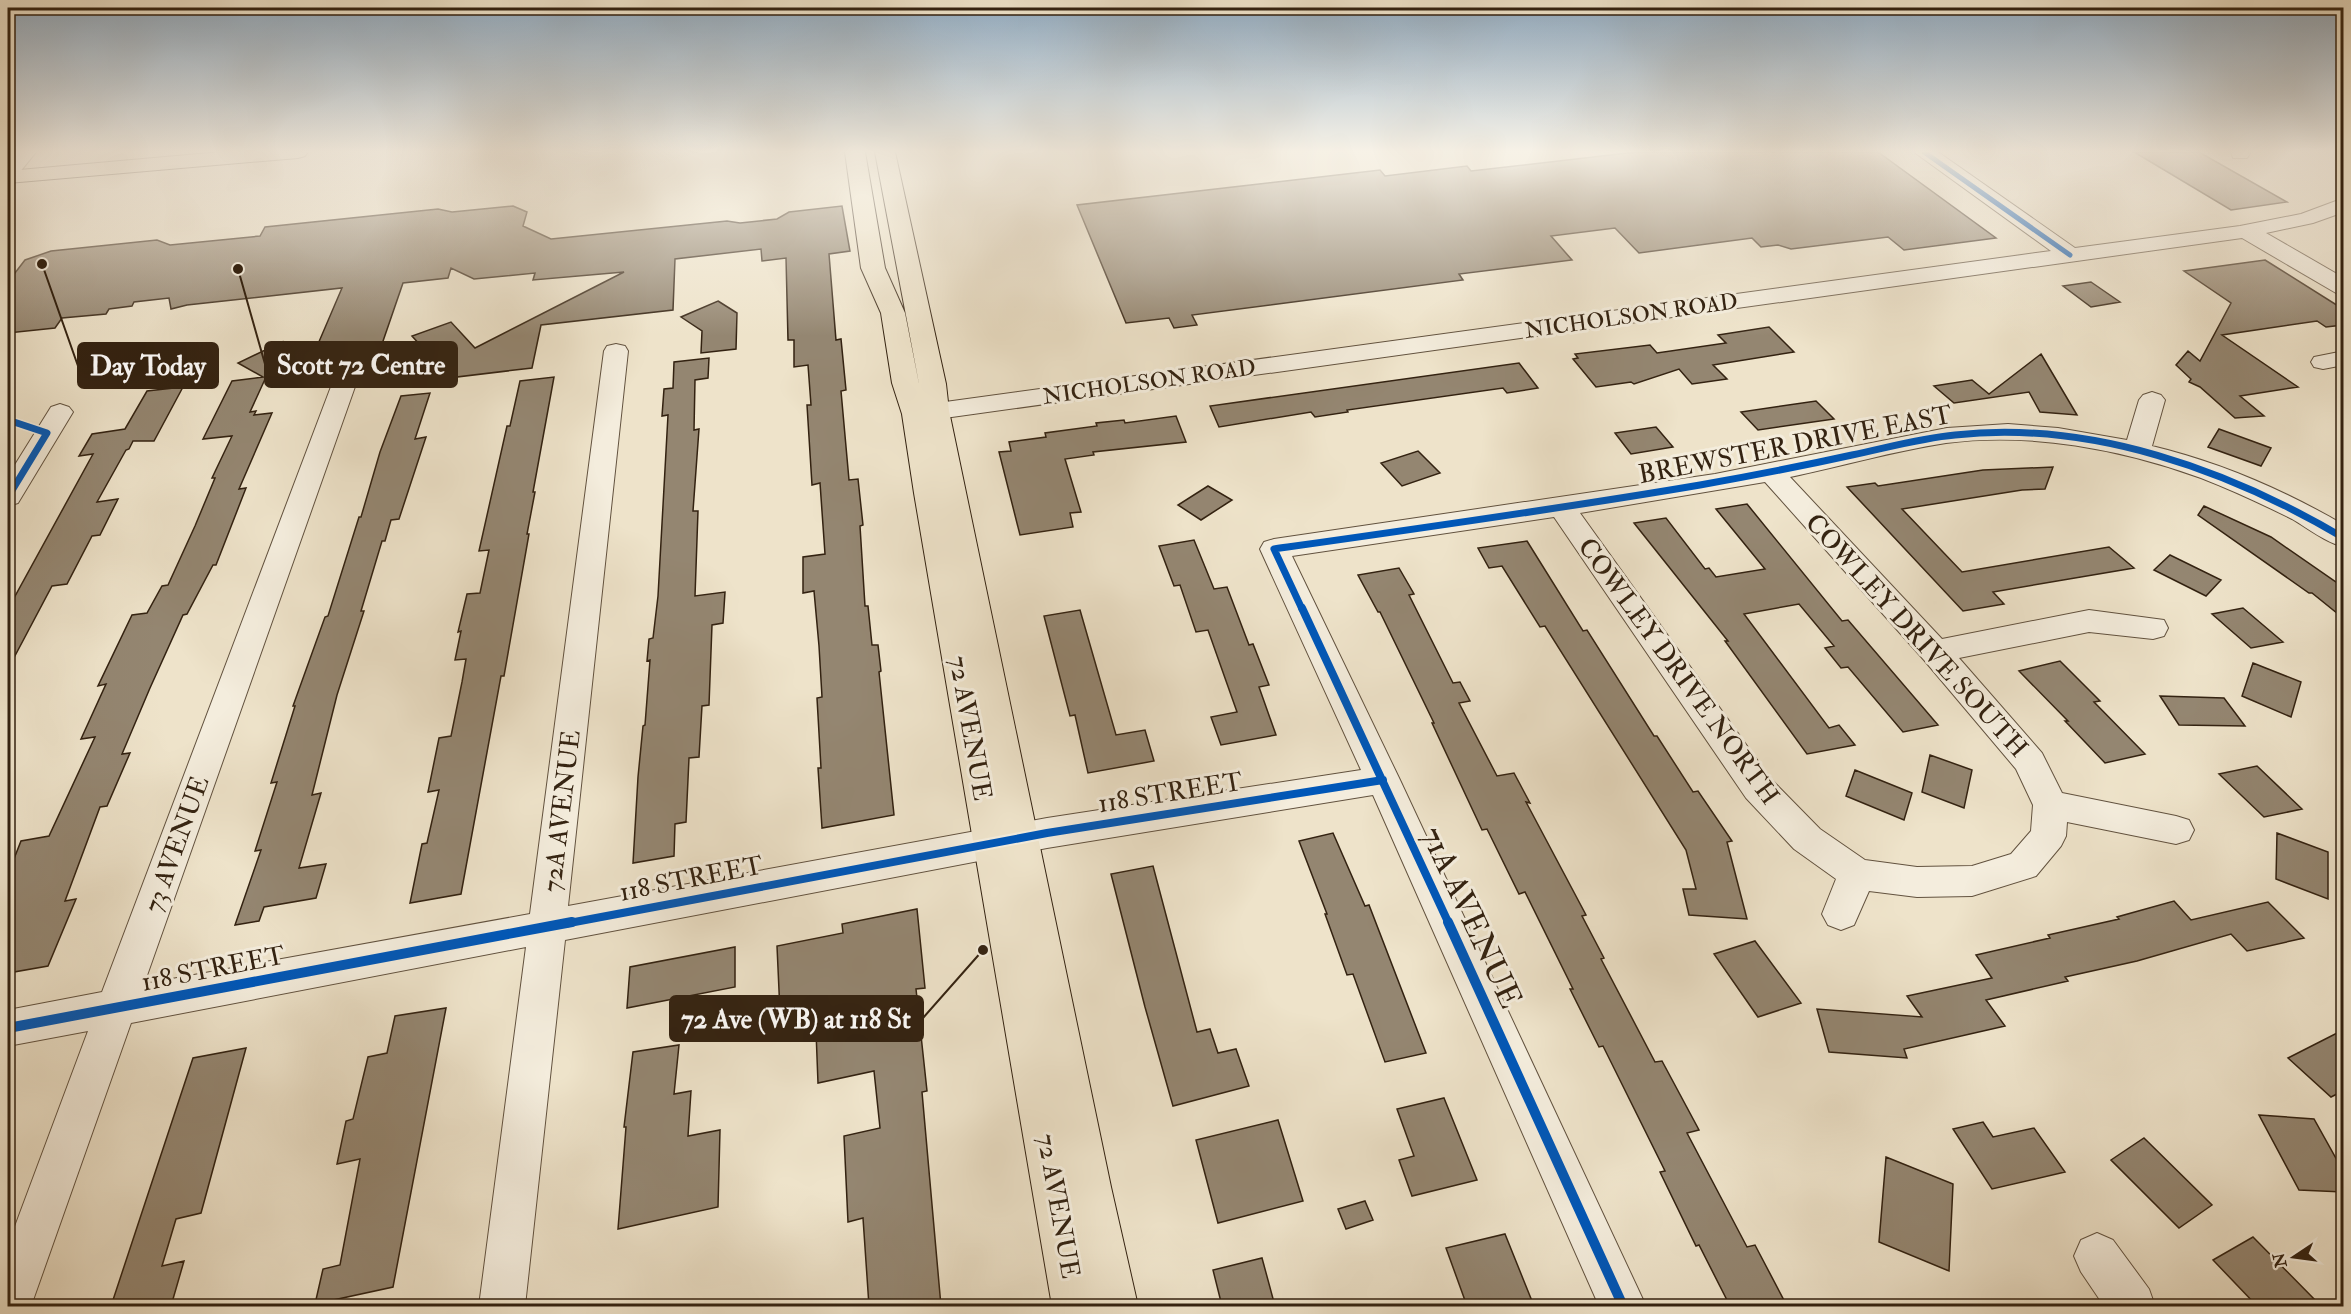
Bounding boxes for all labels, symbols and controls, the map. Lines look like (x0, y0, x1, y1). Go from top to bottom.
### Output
street label: NICHOLSON ROAD (1523, 287, 1740, 345)
callout: Scott 72 Centre (265, 342, 457, 387)
callout: Day Today (78, 343, 218, 388)
text: Scott 72 Centre (277, 349, 446, 382)
text: Day Today (90, 350, 207, 384)
street label: NICHOLSON ROAD (1041, 353, 1258, 411)
street label: BREWSTER DRIVE EAST (1636, 399, 1955, 491)
street label: COWLEY DRIVE SOUTH (1798, 507, 2034, 764)
street label: COWLEY DRIVE NORTH (1571, 532, 1786, 811)
street label: 72 AVENUE (942, 653, 998, 803)
street label: 72A AVENUE (536, 728, 588, 894)
street label: 118 STREET (1096, 766, 1244, 820)
street label: 73 AVENUE (137, 772, 216, 917)
street label: 71A AVENUE (1412, 820, 1531, 1015)
street label: 118 STREET (617, 849, 766, 909)
street label: 118 STREET (139, 939, 288, 999)
callout: 72 Ave (WB) at 118 St (670, 996, 923, 1041)
text: 72 Ave (WB) at 118 St (681, 1003, 911, 1036)
street label: 72 AVENUE (1030, 1131, 1086, 1281)
north arrow (2264, 1227, 2324, 1287)
text: N (2269, 1250, 2292, 1270)

